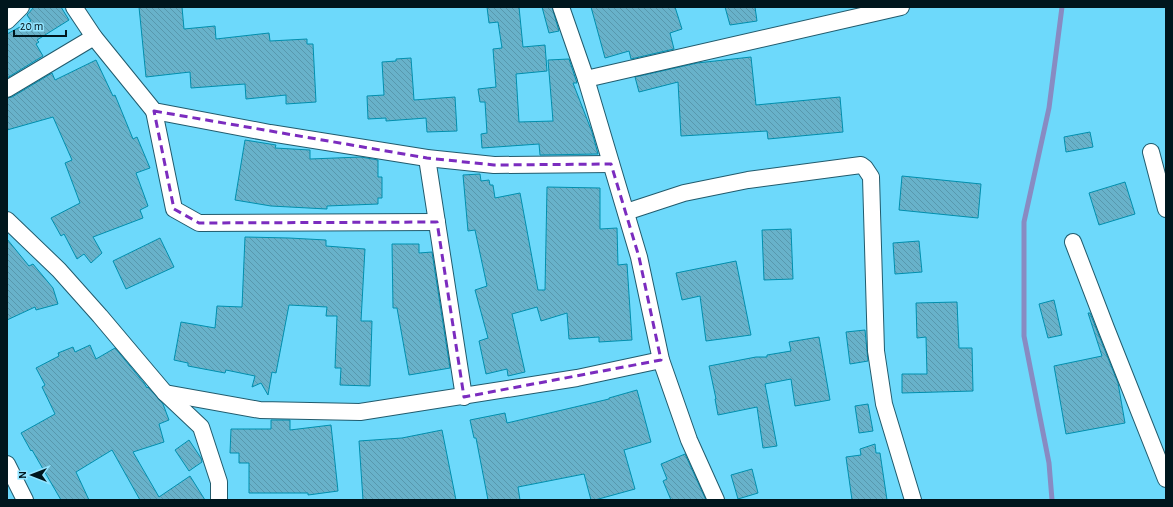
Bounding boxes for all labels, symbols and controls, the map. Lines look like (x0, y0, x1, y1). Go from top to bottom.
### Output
scale bar (14, 12, 66, 38)
text: 20 m (20, 20, 43, 32)
north arrow (12, 455, 52, 495)
text: N (17, 471, 28, 479)

